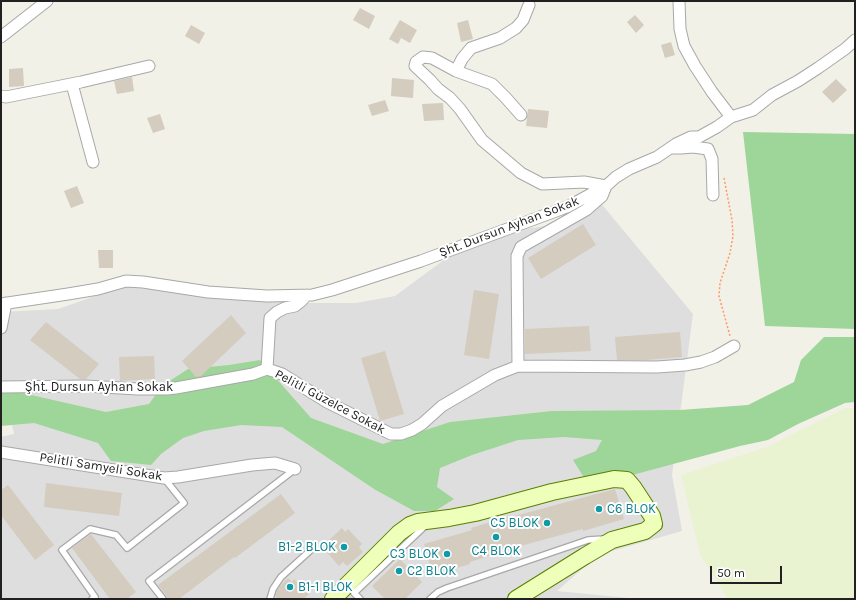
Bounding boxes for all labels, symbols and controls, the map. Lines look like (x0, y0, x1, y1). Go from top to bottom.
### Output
street label: Şht. Dursun Ayhan Sokak (437, 193, 581, 261)
street label: Pelitli Güzelce Sokak (272, 366, 388, 438)
street label: Şht. Dursun Ayhan Sokak (25, 379, 173, 395)
street label: Pelitli Samyeli Sokak (38, 450, 164, 484)
place label: C6 BLOK (607, 501, 656, 517)
marker: C6 BLOK (594, 504, 604, 514)
place label: C5 BLOK (490, 515, 539, 531)
marker: C5 BLOK (542, 518, 552, 528)
marker: C4 BLOK (491, 532, 501, 542)
place label: B1-2 BLOK (278, 539, 336, 555)
marker: B1-2 BLOK (339, 542, 349, 552)
place label: C4 BLOK (472, 543, 520, 559)
place label: C3 BLOK (390, 546, 439, 562)
marker: C3 BLOK (442, 549, 452, 559)
scale bar (712, 558, 784, 584)
place label: C2 BLOK (407, 563, 456, 579)
marker: C2 BLOK (394, 566, 404, 576)
text: 50 m (717, 566, 745, 580)
place label: B1-1 BLOK (298, 579, 353, 595)
marker: B1-1 BLOK (285, 582, 295, 592)

